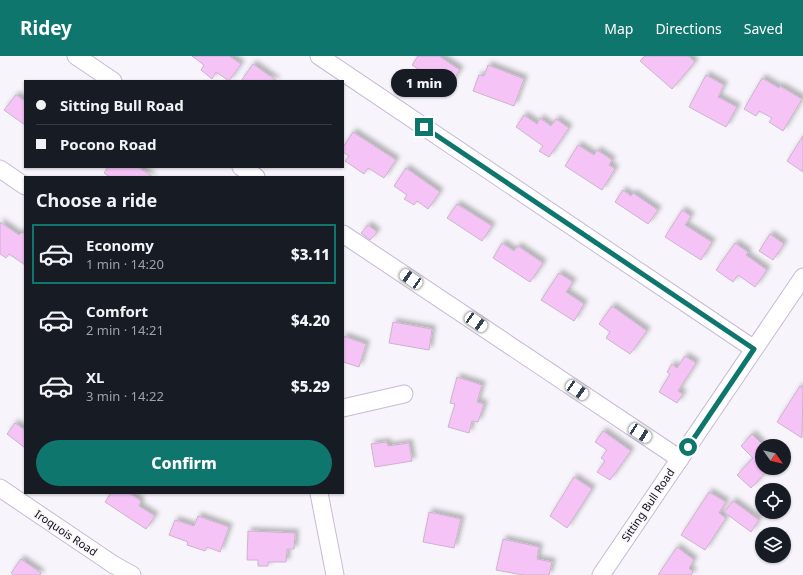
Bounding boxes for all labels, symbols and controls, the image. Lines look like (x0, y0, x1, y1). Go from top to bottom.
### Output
text: Ridey (20, 15, 72, 41)
text: Map (604, 19, 633, 38)
text: Directions (655, 19, 722, 38)
text: Saved (744, 19, 783, 38)
callout: 1 min (391, 69, 457, 97)
text: 1 min (406, 74, 442, 92)
text: Sitting Bull Road (60, 95, 184, 115)
route end (415, 118, 433, 136)
text: Pocono Road (60, 134, 157, 154)
text: Choose a ride (36, 188, 157, 212)
text: Economy (86, 235, 154, 255)
icon: car (38, 236, 74, 272)
text: $3.11 (291, 244, 330, 264)
text: 1 min · 14:20 (86, 255, 164, 273)
car (398, 267, 424, 291)
text: Comfort (86, 301, 148, 321)
icon: car (38, 302, 74, 338)
text: $4.20 (291, 310, 330, 330)
car (463, 310, 489, 334)
text: 2 min · 14:21 (86, 321, 164, 339)
text: XL (86, 367, 104, 387)
icon: car (38, 368, 74, 404)
text: $5.29 (291, 376, 330, 396)
car (564, 378, 590, 402)
text: 3 min · 14:22 (86, 387, 164, 405)
car (627, 421, 653, 445)
route start (679, 438, 697, 456)
north arrow (755, 439, 791, 475)
map controls (755, 439, 791, 563)
button: Confirm (36, 440, 332, 486)
street label: Sitting Bull Road (618, 465, 678, 544)
button: locate (755, 483, 791, 519)
street label: Iroquois Road (32, 506, 100, 559)
button: layers (755, 527, 791, 563)

